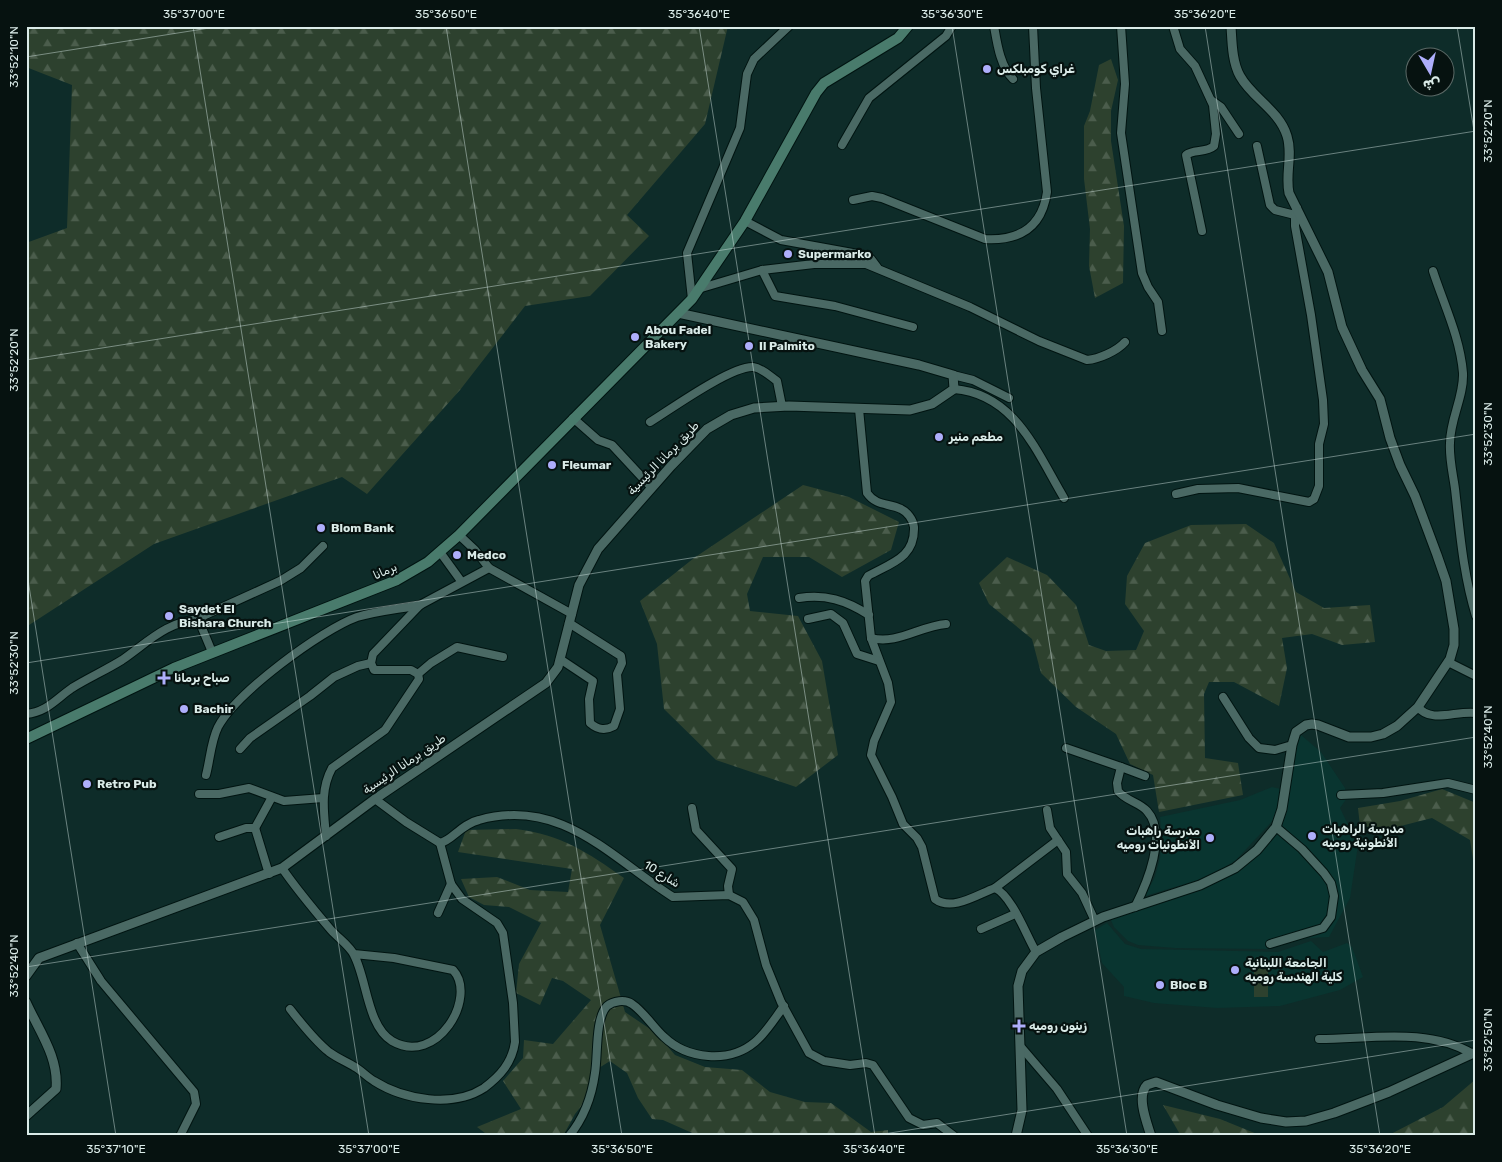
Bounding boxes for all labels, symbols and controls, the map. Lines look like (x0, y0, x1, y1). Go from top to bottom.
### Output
text: 35°37'00"E (163, 7, 225, 21)
text: 35°36'50"E (415, 7, 477, 21)
text: 35°36'40"E (668, 7, 730, 21)
text: 35°36'30"E (921, 7, 983, 21)
text: 35°36'20"E (1174, 7, 1236, 21)
text: 33°52'10"N (7, 26, 21, 88)
north arrow (1404, 48, 1454, 98)
place label: غراي كومبلكس (997, 62, 1075, 77)
marker: غراي كومبلكس (981, 63, 993, 75)
text: ش (1422, 75, 1442, 94)
text: 33°52'20"N (1481, 99, 1495, 163)
place label: Supermarko (798, 247, 871, 261)
marker: Supermarko (782, 248, 794, 260)
place label: Abou Fadel Bakery (645, 323, 711, 351)
text: 33°52'20"N (7, 328, 21, 392)
marker: Abou Fadel Bakery (629, 331, 641, 343)
place label: Il Palmito (759, 339, 815, 353)
marker: Il Palmito (743, 340, 755, 352)
text: 33°52'30"N (1481, 402, 1495, 466)
street label: طريق برمانا الرئيسية (624, 418, 702, 499)
place label: مطعم منير (948, 430, 1003, 445)
marker: مطعم منير (933, 431, 945, 443)
place label: Fleumar (562, 458, 612, 472)
marker: Fleumar (546, 459, 558, 471)
place label: Blom Bank (331, 521, 394, 535)
marker: Blom Bank (315, 522, 327, 534)
place label: Medco (467, 548, 506, 562)
marker: Medco (451, 549, 463, 561)
street label: برمانا (371, 560, 400, 583)
place label: Saydet El Bishara Church (179, 602, 272, 630)
marker: Saydet El Bishara Church (163, 610, 175, 622)
text: 33°52'30"N (7, 631, 21, 695)
place label: صباح برمانا (174, 671, 230, 686)
marker: صباح برمانا (158, 672, 170, 684)
place label: Bachir (194, 702, 234, 716)
marker: Bachir (178, 703, 190, 715)
text: 33°52'40"N (1481, 705, 1495, 769)
street label: طريق برمانا الرئيسية (360, 731, 449, 798)
place label: Retro Pub (97, 777, 157, 791)
marker: Retro Pub (81, 778, 93, 790)
place label: مدرسة الراهبات الأنطونية روميه (1322, 822, 1404, 850)
place label: مدرسة راهبات الأنطونيات روميه (1117, 824, 1200, 852)
marker: مدرسة الراهبات الأنطونية روميه (1306, 830, 1318, 842)
marker: مدرسة راهبات الأنطونيات روميه (1204, 832, 1216, 844)
street label: شارع 10 (640, 858, 683, 892)
text: 33°52'40"N (7, 934, 21, 998)
place label: الجامعة اللبنانية كلية الهندسة روميه (1245, 956, 1342, 984)
marker: الجامعة اللبنانية كلية الهندسة روميه (1229, 964, 1241, 976)
place label: Bloc B (1170, 978, 1207, 992)
marker: Bloc B (1154, 979, 1166, 991)
text: 33°52'50"N (1481, 1008, 1495, 1072)
place label: زينون روميه (1029, 1019, 1087, 1033)
marker: زينون روميه (1013, 1020, 1025, 1032)
text: 35°37'10"E (86, 1142, 146, 1156)
text: 35°37'00"E (338, 1142, 400, 1156)
text: 35°36'50"E (591, 1142, 653, 1156)
text: 35°36'40"E (843, 1142, 905, 1156)
text: 35°36'30"E (1096, 1142, 1158, 1156)
text: 35°36'20"E (1349, 1142, 1411, 1156)

